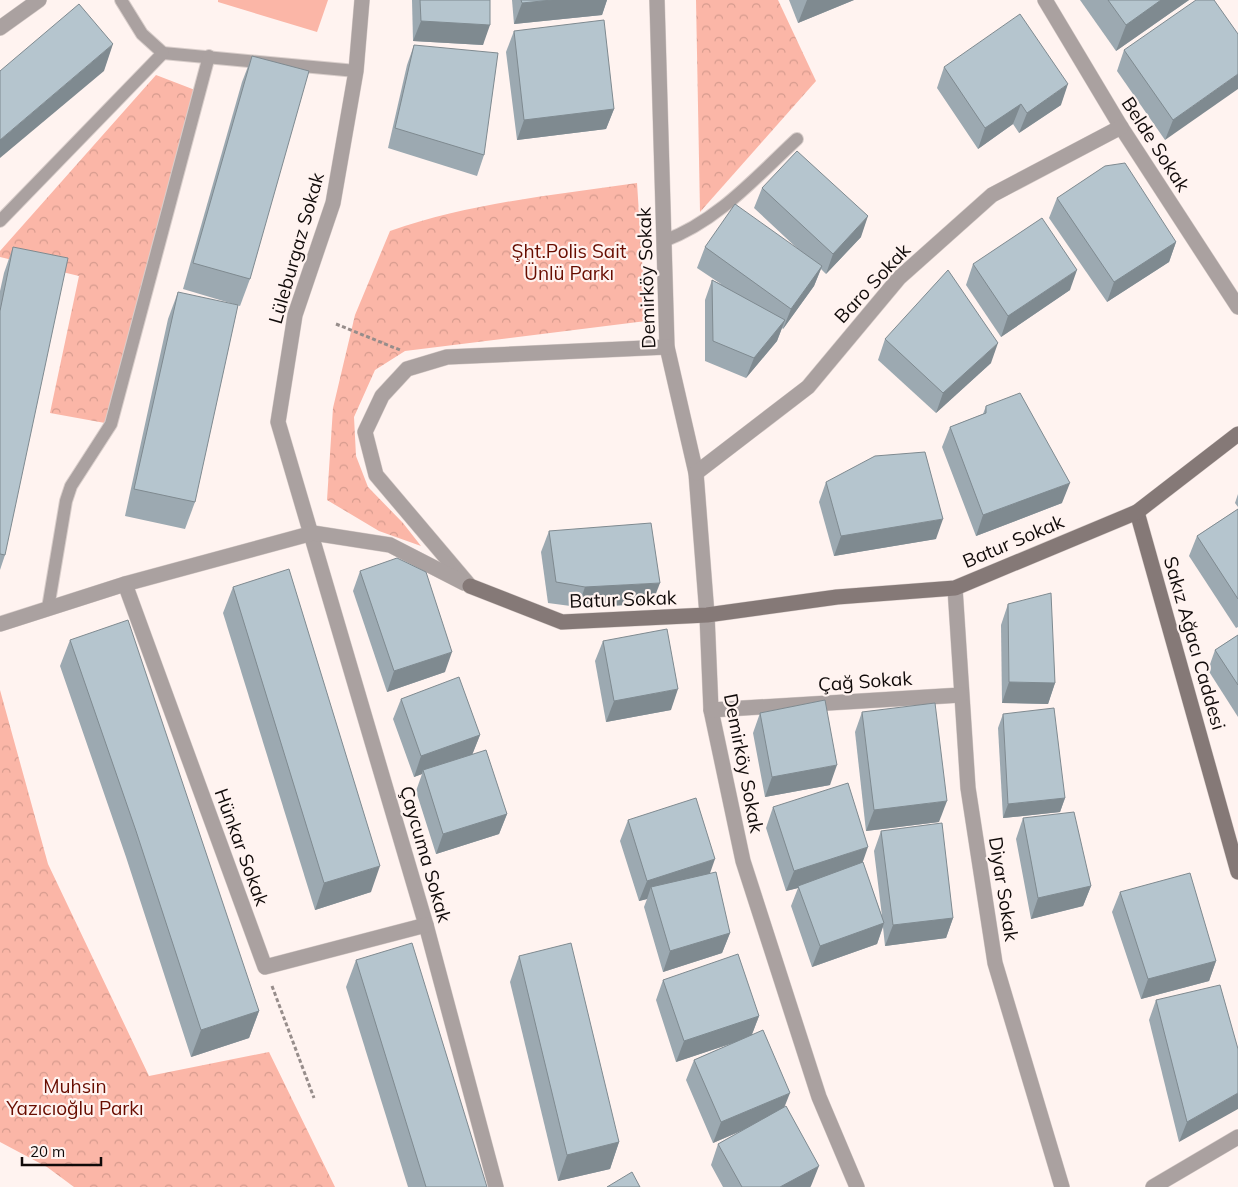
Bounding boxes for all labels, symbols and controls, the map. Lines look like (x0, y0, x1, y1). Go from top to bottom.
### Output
street label: Belde Sokak (1117, 92, 1196, 196)
street label: Lüleburgaz Sokak (263, 169, 329, 326)
street label: Demirköy Sokak (632, 207, 660, 349)
street label: Baro Sokak (829, 238, 915, 328)
park label: Şht.Polis Sait Ünlü Parkı (512, 239, 627, 285)
street label: Batur Sokak (959, 509, 1067, 573)
street label: Sakız Ağacı Caddesi (1159, 554, 1231, 732)
street label: Batur Sokak (569, 585, 677, 613)
street label: Çağ Sokak (817, 666, 913, 696)
street label: Demirköy Sokak (719, 691, 769, 835)
street label: Çaycuma Sokak (395, 783, 457, 925)
street label: Hünkar Sokak (210, 785, 274, 909)
street label: Diyar Sokak (984, 835, 1024, 943)
park label: Muhsin Yazıcıoğlu Parkı (5, 1074, 144, 1120)
scale bar (22, 1134, 101, 1166)
text: 20 m (30, 1142, 65, 1161)

